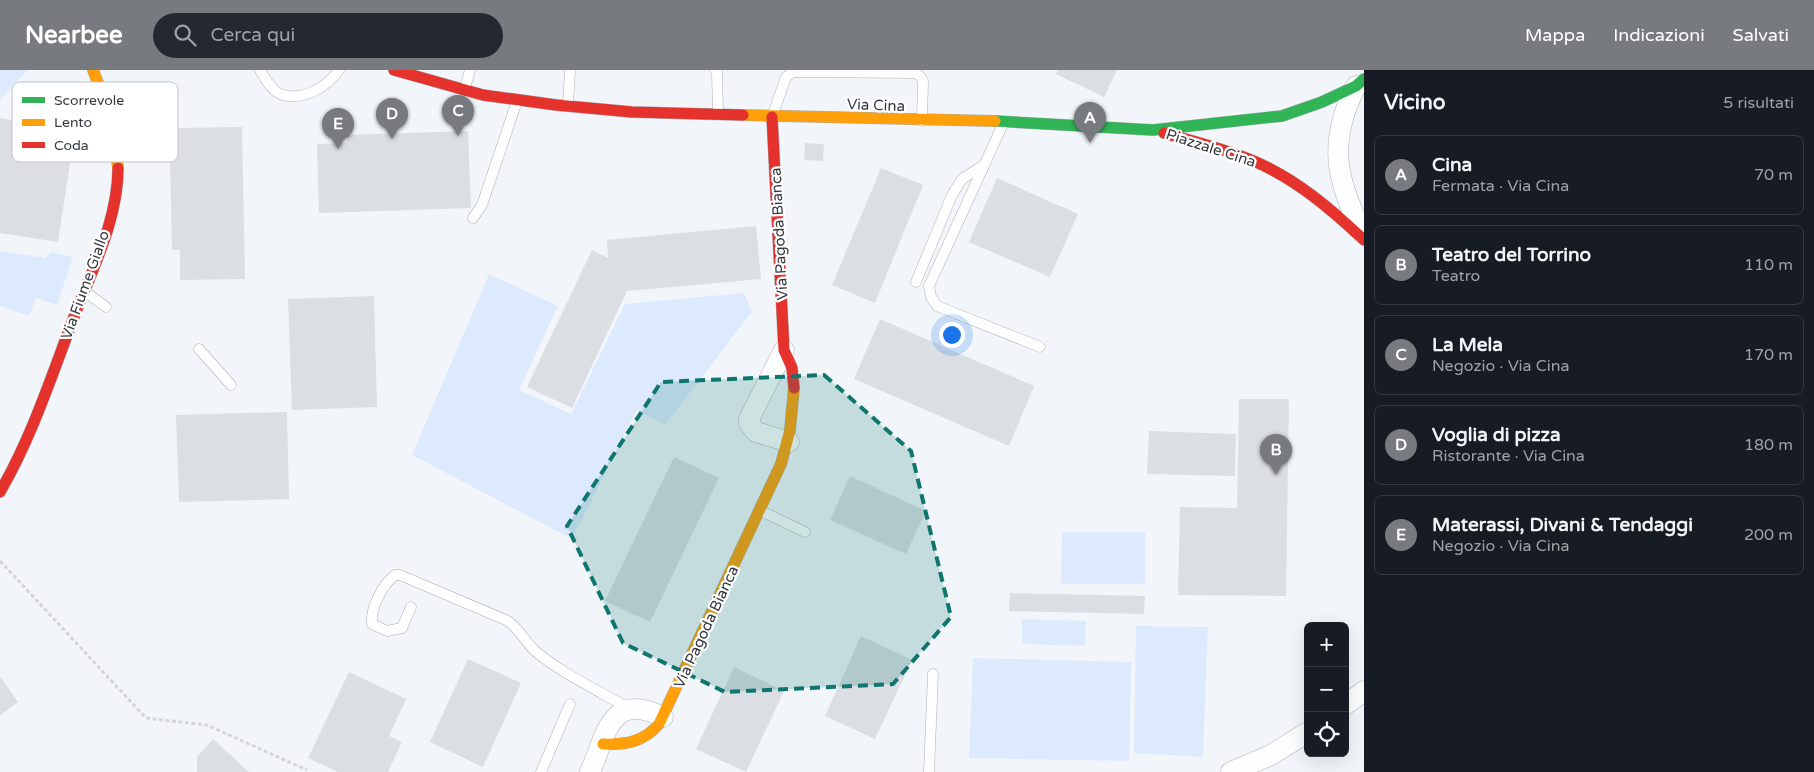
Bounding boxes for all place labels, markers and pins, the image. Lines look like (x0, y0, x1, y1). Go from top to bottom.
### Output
pin: C (442, 95, 474, 136)
pin: D (376, 98, 408, 139)
pin: A (1074, 102, 1106, 143)
pin: E (322, 108, 354, 149)
pin: B (1260, 434, 1292, 475)

